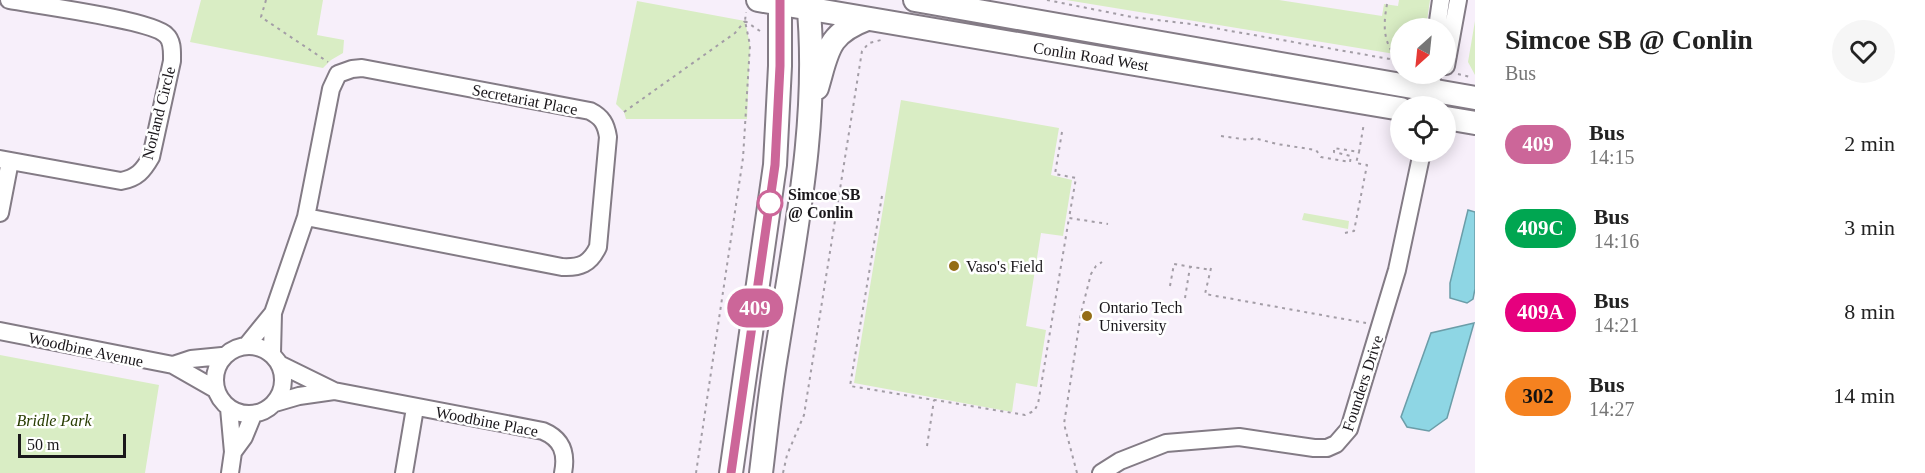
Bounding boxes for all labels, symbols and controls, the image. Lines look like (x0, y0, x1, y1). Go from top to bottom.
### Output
north arrow (1390, 18, 1456, 84)
map controls (1390, 18, 1456, 162)
button: heart (1832, 20, 1895, 83)
text: Simcoe SB @ Conlin (1505, 24, 1753, 55)
street label: Conlin Road West (1032, 39, 1150, 74)
text: Bus (1505, 62, 1536, 84)
street label: Norland Circle (139, 65, 178, 162)
street label: Secretariat Place (471, 81, 579, 118)
button: locate (1390, 96, 1456, 162)
text: Bus (1589, 120, 1624, 145)
text: 2 min (1844, 131, 1895, 156)
text: 409 (1522, 132, 1554, 156)
text: 14:15 (1589, 146, 1635, 168)
place label: Simcoe SB @ Conlin (788, 186, 861, 222)
marker: Simcoe SB @ Conlin (757, 190, 783, 216)
text: Bus (1594, 204, 1629, 229)
text: 3 min (1844, 215, 1895, 240)
text: 409C (1517, 216, 1564, 240)
text: 14:16 (1594, 230, 1639, 252)
place label: Vaso's Field (966, 258, 1043, 275)
marker: Vaso's Field (947, 259, 961, 273)
line badge: 409 (720, 288, 789, 328)
text: Bus (1594, 288, 1629, 313)
text: 409 (739, 296, 771, 320)
place label: Ontario Tech University (1099, 299, 1182, 335)
text: 8 min (1844, 299, 1895, 324)
text: 409A (1517, 300, 1564, 324)
marker: Ontario Tech University (1080, 309, 1094, 323)
text: 14:21 (1594, 314, 1639, 336)
street label: Woodbine Avenue (27, 329, 145, 370)
street label: Founders Drive (1339, 333, 1386, 433)
text: Bus (1589, 372, 1624, 397)
text: 14 min (1833, 383, 1895, 408)
text: 302 (1522, 384, 1554, 408)
text: 14:27 (1589, 398, 1635, 420)
street label: Woodbine Place (434, 403, 540, 440)
park label: Bridle Park (16, 412, 92, 429)
scale bar (18, 431, 126, 458)
text: 50 m (27, 436, 59, 453)

